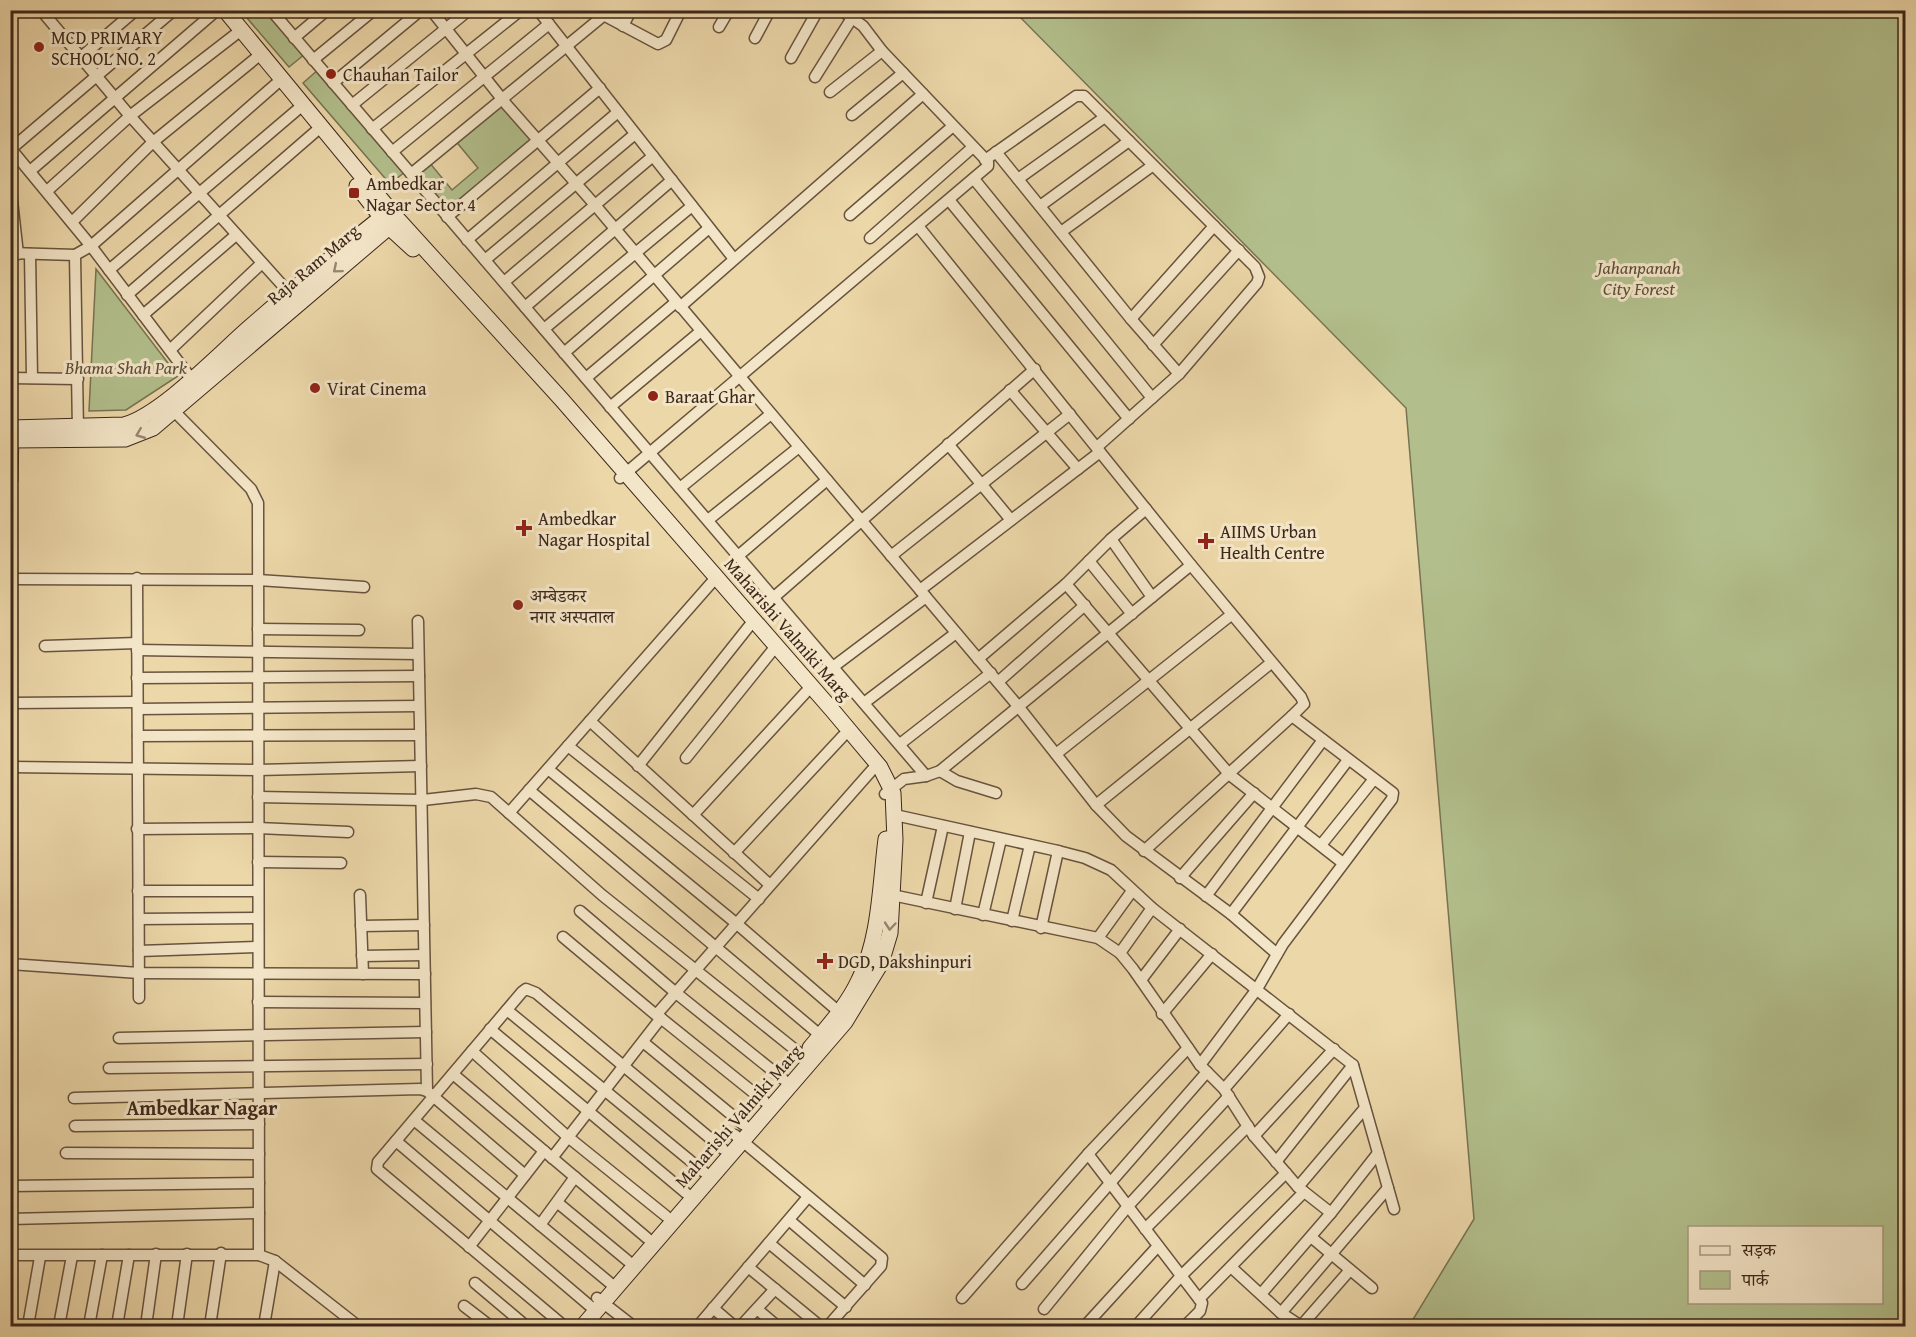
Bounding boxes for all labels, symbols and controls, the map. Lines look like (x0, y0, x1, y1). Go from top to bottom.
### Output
place label: MCD PRIMARY SCHOOL NO. 2 (51, 24, 163, 72)
marker: MCD PRIMARY SCHOOL NO. 2 (32, 40, 46, 54)
place label: Chauhan Tailor (343, 61, 459, 88)
marker: Chauhan Tailor (324, 67, 338, 81)
place label: Ambedkar Nagar Sector 4 (366, 170, 476, 218)
marker: Ambedkar Nagar Sector 4 (347, 186, 361, 200)
street label: Raja Ram Marg (261, 217, 365, 311)
park label: Jahanpanah City Forest (1594, 254, 1681, 302)
one-way arrow (333, 262, 344, 273)
park label: Bhama Shah Park (64, 354, 188, 381)
place label: Virat Cinema (327, 375, 427, 402)
marker: Virat Cinema (308, 381, 322, 395)
place label: Baraat Ghar (665, 383, 756, 410)
marker: Baraat Ghar (646, 389, 660, 403)
one-way arrow (135, 427, 146, 439)
place label: Ambedkar Nagar Hospital (538, 505, 650, 553)
place label: AIIMS Urban Health Centre (1220, 518, 1325, 566)
marker: Ambedkar Nagar Hospital (515, 519, 533, 537)
marker: AIIMS Urban Health Centre (1197, 532, 1215, 550)
street label: Maharishi Valmiki Marg (718, 551, 858, 707)
place label: अम्बेडकर नगर अस्पताल (529, 582, 615, 630)
marker: अम्बेडकर नगर अस्पताल (511, 598, 525, 612)
one-way arrow (884, 922, 897, 931)
place label: DGD, Dakshinpuri (838, 948, 972, 975)
marker: DGD, Dakshinpuri (816, 952, 834, 970)
street label: Maharishi Valmiki Marg (668, 1038, 808, 1194)
district label: Ambedkar Nagar (127, 1093, 277, 1122)
legend (1688, 1226, 1883, 1304)
text: सड़क (1741, 1236, 1777, 1263)
text: पार्क (1741, 1266, 1770, 1293)

